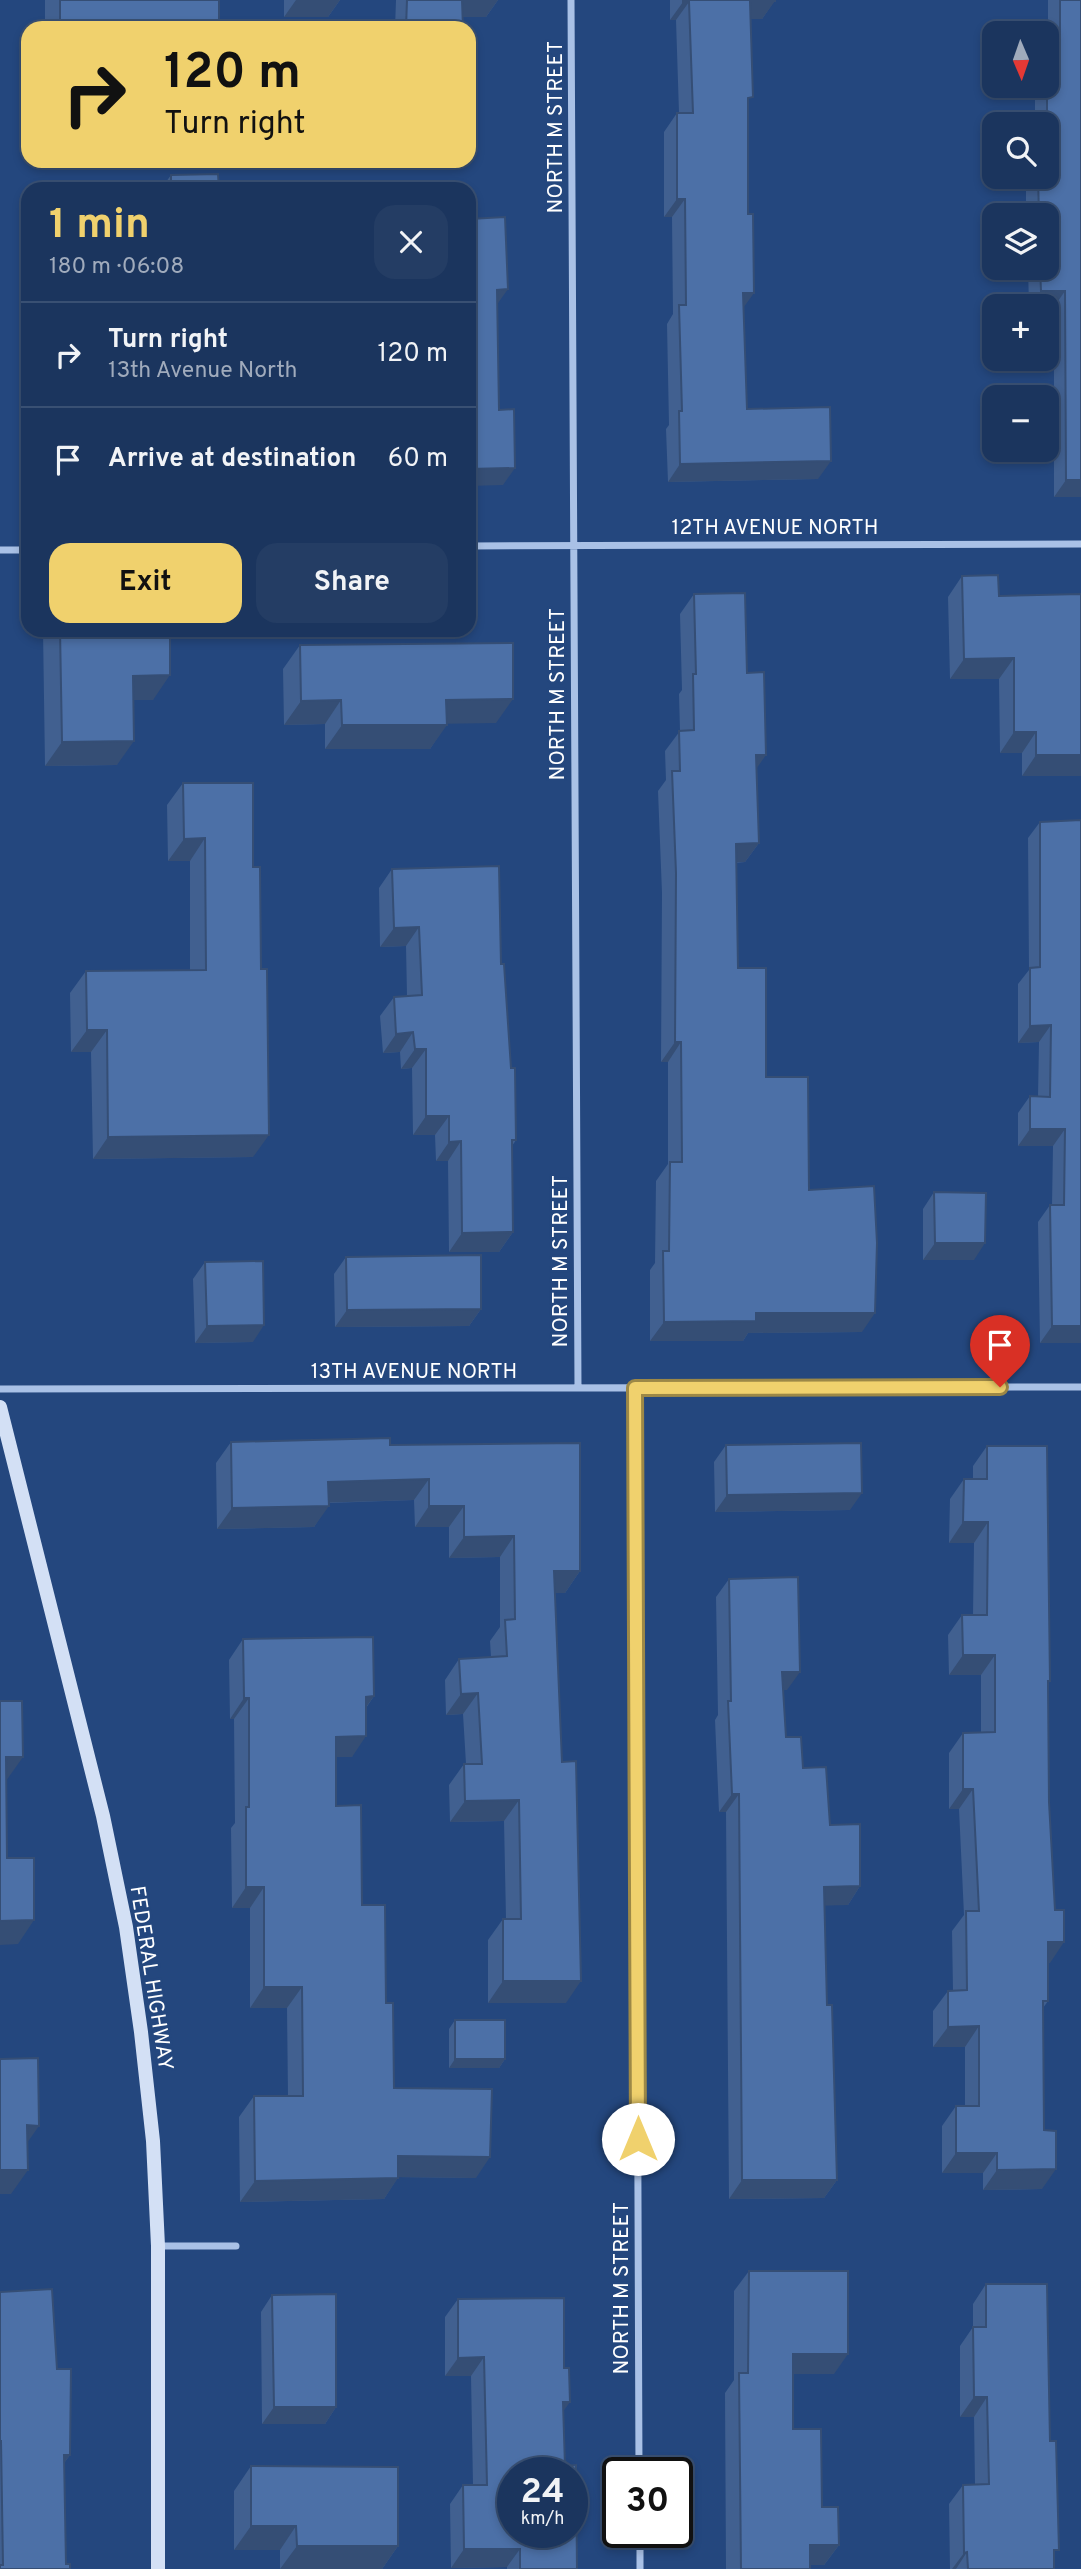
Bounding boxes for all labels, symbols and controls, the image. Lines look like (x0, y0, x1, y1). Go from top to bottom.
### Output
north arrow (982, 21, 1059, 98)
map controls (982, 21, 1059, 462)
street label: NORTH M STREET (543, 41, 570, 213)
text: 120 m (164, 44, 301, 106)
icon: right (49, 49, 140, 140)
text: Turn right (164, 105, 306, 145)
button: search (982, 112, 1059, 189)
text: 1 min (49, 200, 150, 253)
button: layers (982, 203, 1059, 280)
button: close (374, 205, 448, 279)
text: 180 m · 06:08 (49, 253, 184, 282)
button: + (982, 294, 1059, 371)
text: Turn right (108, 324, 228, 357)
icon: right (49, 336, 87, 374)
text: 120 m (378, 338, 448, 371)
text: 13th Avenue North (108, 357, 298, 386)
button: − (982, 385, 1059, 462)
icon: arrive (49, 441, 87, 479)
text: Arrive at destination (108, 443, 356, 476)
text: 60 m (388, 443, 448, 476)
street label: 12TH AVENUE NORTH (672, 515, 878, 542)
button: Exit (49, 543, 242, 623)
button: Share (256, 543, 448, 623)
street label: NORTH M STREET (545, 608, 572, 780)
street label: NORTH M STREET (548, 1175, 575, 1347)
pin (970, 1315, 1030, 1387)
icon: arrive (981, 1326, 1019, 1364)
street label: 13TH AVENUE NORTH (311, 1359, 517, 1386)
street label: FEDERAL HIGHWAY (123, 1884, 178, 2072)
position arrow (601, 2102, 675, 2176)
street label: NORTH M STREET (609, 2202, 636, 2374)
speed limit sign: 30 (602, 2457, 693, 2548)
text: 24 (521, 2471, 564, 2515)
text: km/h (521, 2508, 564, 2531)

